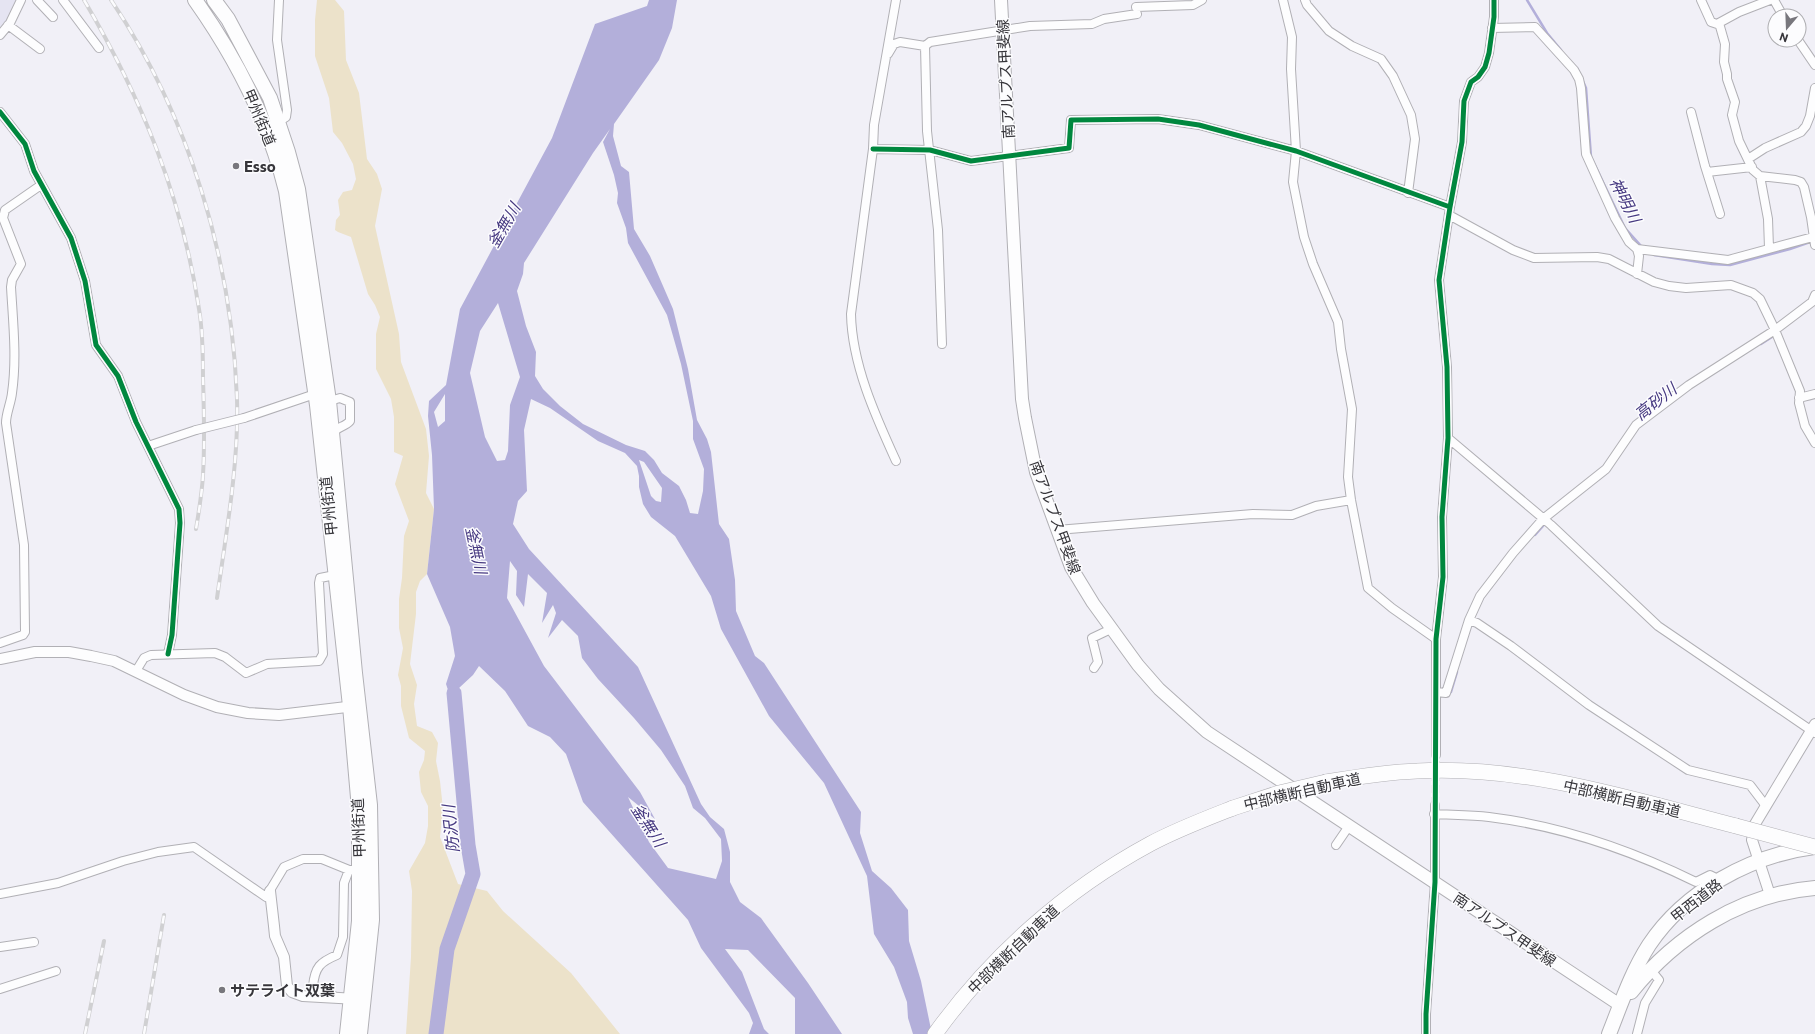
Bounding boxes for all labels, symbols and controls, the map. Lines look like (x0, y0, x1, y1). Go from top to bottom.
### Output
north arrow (1767, 8, 1807, 48)
street label: 南アルプス甲斐線 (993, 19, 1017, 139)
text: N (1778, 30, 1790, 45)
street label: 甲州街道 (240, 86, 280, 148)
place label: Esso (244, 157, 276, 175)
marker: Esso (231, 161, 241, 171)
water label: 神明川 (1607, 174, 1646, 227)
water label: 釜無川 (483, 198, 524, 251)
water label: 高砂川 (1630, 378, 1681, 423)
street label: 南アルプス甲斐線 (1027, 458, 1085, 576)
street label: 甲州街道 (316, 475, 340, 537)
water label: 釜無川 (463, 525, 492, 577)
street label: 中部横断自動車道 (1242, 769, 1362, 813)
street label: 中部横断自動車道 (1562, 776, 1682, 820)
street label: 甲州街道 (348, 798, 368, 858)
water label: 釜無川 (628, 800, 671, 852)
water label: 防沢川 (438, 802, 462, 854)
street label: 甲西道路 (1667, 874, 1725, 926)
street label: 南アルプス甲斐線 (1450, 888, 1560, 970)
street label: 中部横断自動車道 (964, 901, 1062, 997)
place label: サテライト双葉 (230, 981, 335, 999)
marker: サテライト双葉 (217, 985, 227, 995)

